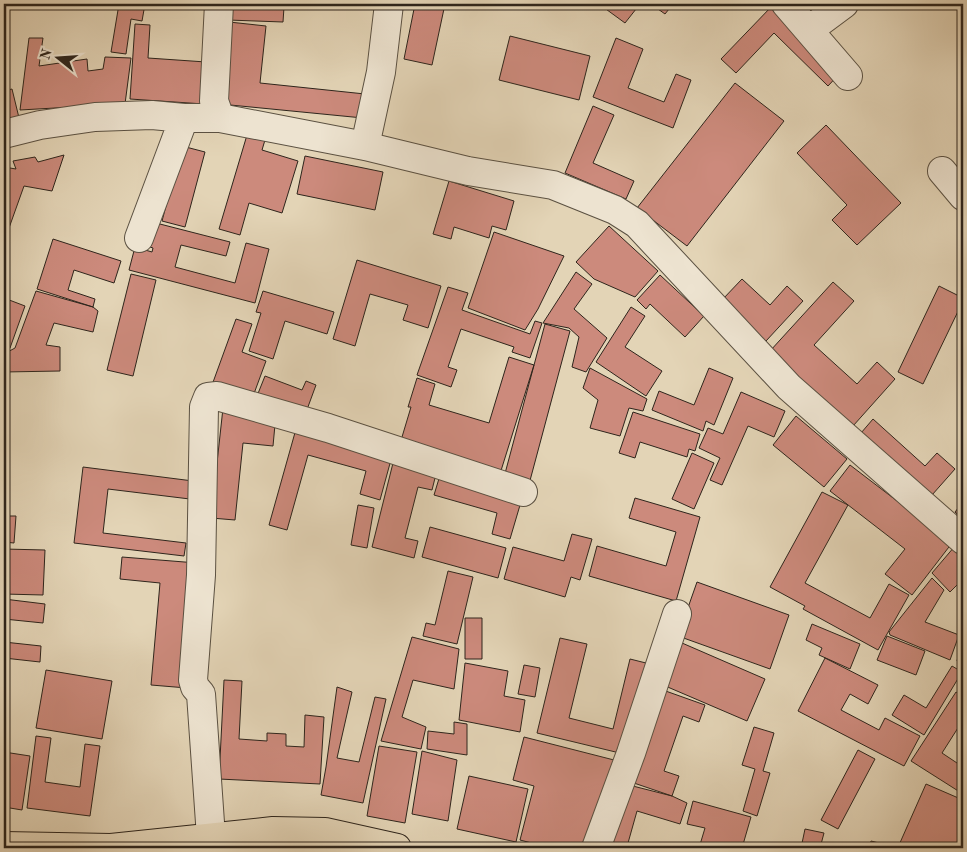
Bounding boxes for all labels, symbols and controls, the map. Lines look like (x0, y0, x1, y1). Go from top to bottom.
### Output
north arrow (32, 32, 82, 82)
text: N (38, 47, 55, 62)

